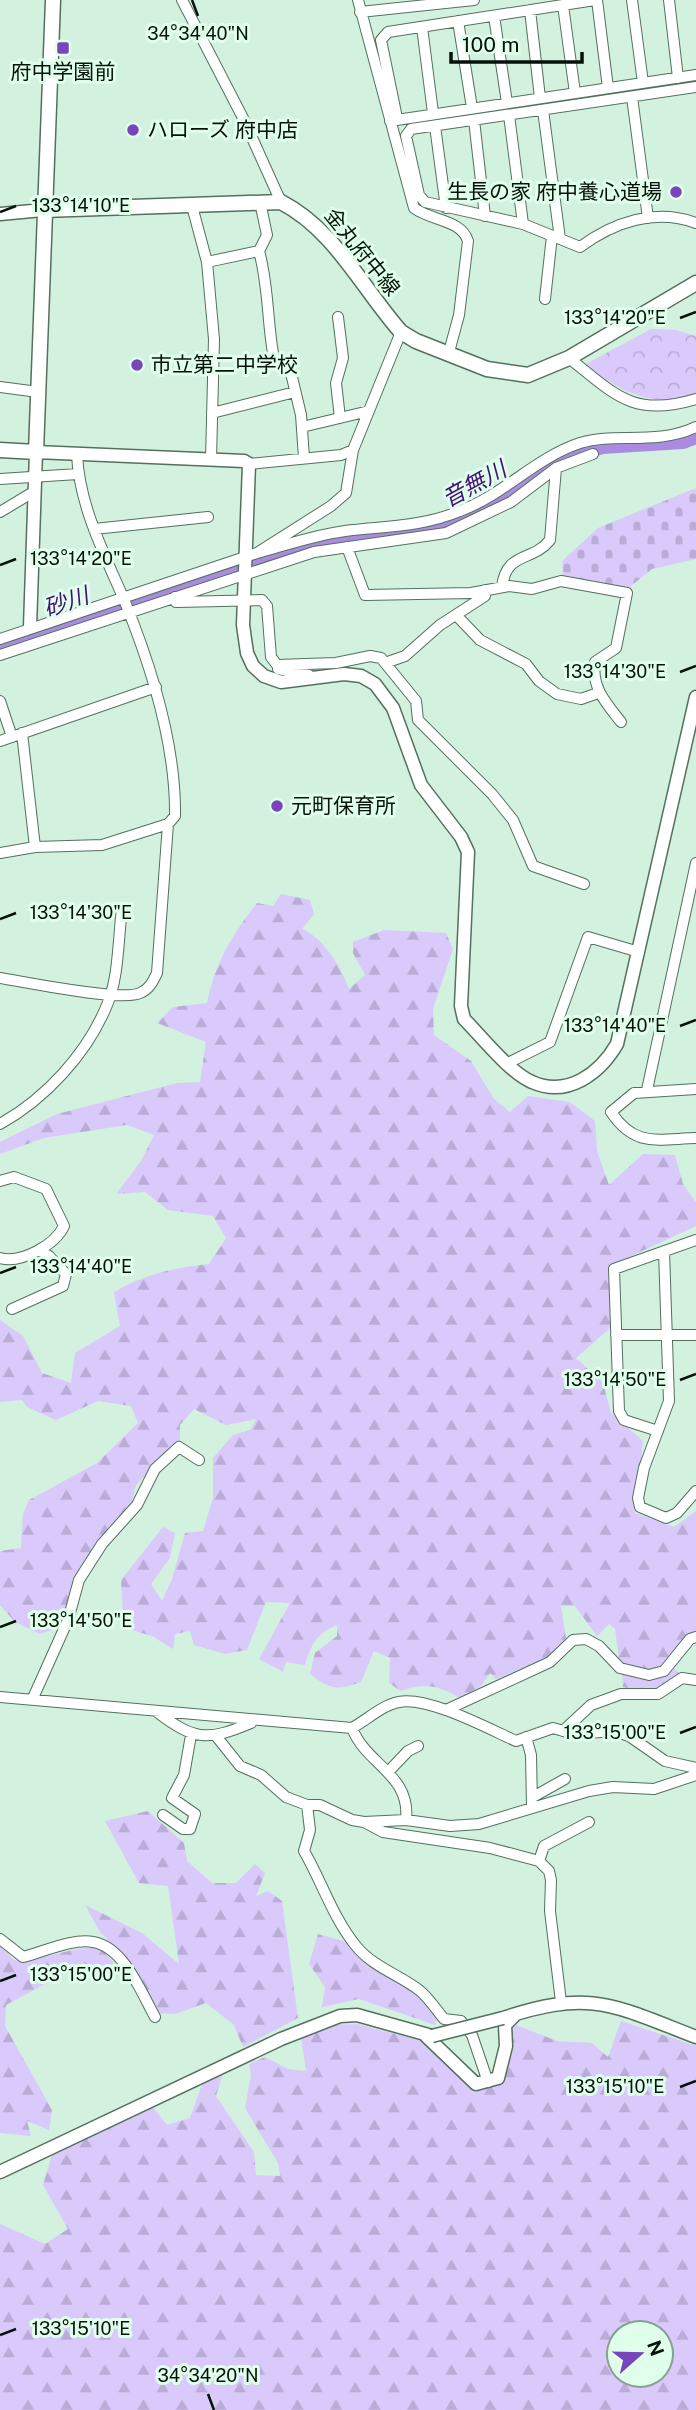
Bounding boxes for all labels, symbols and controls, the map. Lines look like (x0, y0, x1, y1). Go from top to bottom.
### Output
scale bar (451, 21, 582, 65)
text: 34°34'40"N (147, 23, 249, 44)
text: 100 m (462, 32, 519, 57)
marker: 府中学園前 (55, 40, 71, 56)
place label: 府中学園前 (11, 59, 116, 84)
place label: ハローズ 府中店 (147, 117, 298, 142)
marker: ハローズ 府中店 (125, 122, 141, 138)
place label: 生長の家 府中養心道場 (447, 179, 662, 204)
marker: 生長の家 府中養心道場 (668, 184, 684, 200)
text: 133°14'10"E (32, 195, 130, 216)
street label: 金丸府中線 (320, 203, 405, 300)
text: 133°14'20"E (564, 307, 666, 328)
place label: 市立第二中学校 (151, 352, 298, 377)
marker: 市立第二中学校 (129, 357, 145, 373)
water label: 音無川 (437, 454, 513, 512)
text: 133°14'20"E (30, 548, 132, 569)
water label: 砂川 (40, 580, 95, 622)
text: 133°14'30"E (564, 661, 666, 682)
place label: 元町保育所 (291, 793, 396, 818)
marker: 元町保育所 (269, 798, 285, 814)
text: 133°14'30"E (30, 902, 132, 923)
text: 133°14'40"E (564, 1015, 666, 1036)
text: 133°14'40"E (30, 1256, 132, 1277)
text: 133°14'50"E (564, 1369, 666, 1390)
text: 133°14'50"E (30, 1610, 132, 1631)
text: 133°15'00"E (564, 1722, 666, 1743)
text: 133°15'00"E (30, 1964, 132, 1985)
text: 133°15'10"E (566, 2076, 664, 2097)
text: 133°15'10"E (32, 2318, 130, 2339)
north arrow (605, 2319, 675, 2389)
text: N (643, 2337, 669, 2359)
text: 34°34'20"N (157, 2365, 259, 2386)

